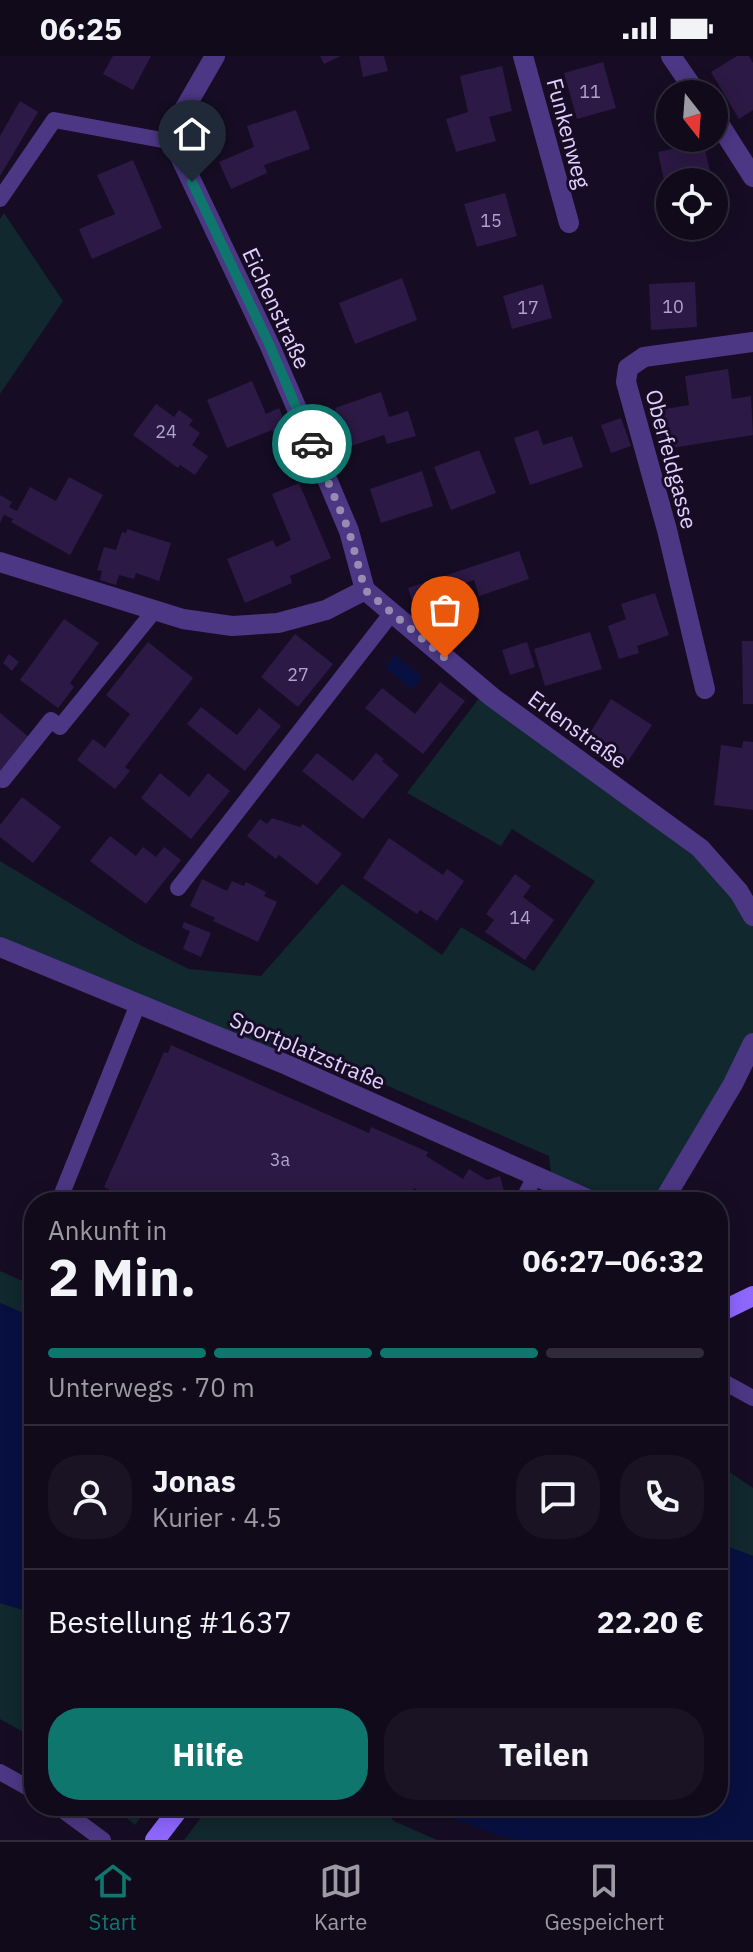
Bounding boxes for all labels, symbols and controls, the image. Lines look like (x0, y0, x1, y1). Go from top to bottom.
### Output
text: 06:25 (40, 9, 122, 48)
street label: Funkenweg (540, 75, 598, 192)
house number: 11 (579, 80, 601, 103)
north arrow (656, 80, 728, 152)
map controls (656, 80, 728, 240)
pin (158, 100, 226, 182)
icon: home (170, 112, 214, 156)
button: locate (656, 168, 728, 240)
house number: 15 (480, 209, 502, 232)
street label: Eichenstraße (236, 243, 318, 373)
house number: 10 (662, 295, 684, 318)
house number: 17 (517, 296, 539, 319)
street label: Oberfeldgasse (639, 386, 705, 532)
courier (272, 404, 352, 484)
house number: 24 (155, 420, 177, 443)
icon: car (290, 422, 334, 466)
pin (411, 576, 479, 658)
icon: bag (423, 588, 467, 632)
house number: 27 (287, 663, 309, 686)
street label: Erlenstraße (523, 683, 633, 775)
house number: 14 (509, 906, 531, 929)
street label: Sportplatzstraße (226, 1004, 390, 1096)
house number: 3a (270, 1148, 291, 1171)
text: Ankunft in (48, 1213, 167, 1247)
text: 06:27–06:32 (523, 1241, 704, 1280)
text: 2 Min. (48, 1243, 196, 1310)
text: Unterwegs · 70 m (48, 1370, 255, 1404)
button: person (48, 1455, 132, 1539)
button: chat (516, 1455, 600, 1539)
button: phone (620, 1455, 704, 1539)
text: Jonas (152, 1461, 236, 1500)
text: Kurier · 4.5 (152, 1500, 282, 1534)
text: Bestellung #1637 (48, 1602, 292, 1641)
text: 22.20 € (597, 1602, 704, 1641)
button: Hilfe (48, 1708, 368, 1800)
button: Teilen (384, 1708, 704, 1800)
tab: Start (89, 1859, 137, 1936)
tab: Karte (314, 1859, 367, 1936)
tab: Gespeichert (544, 1859, 664, 1936)

